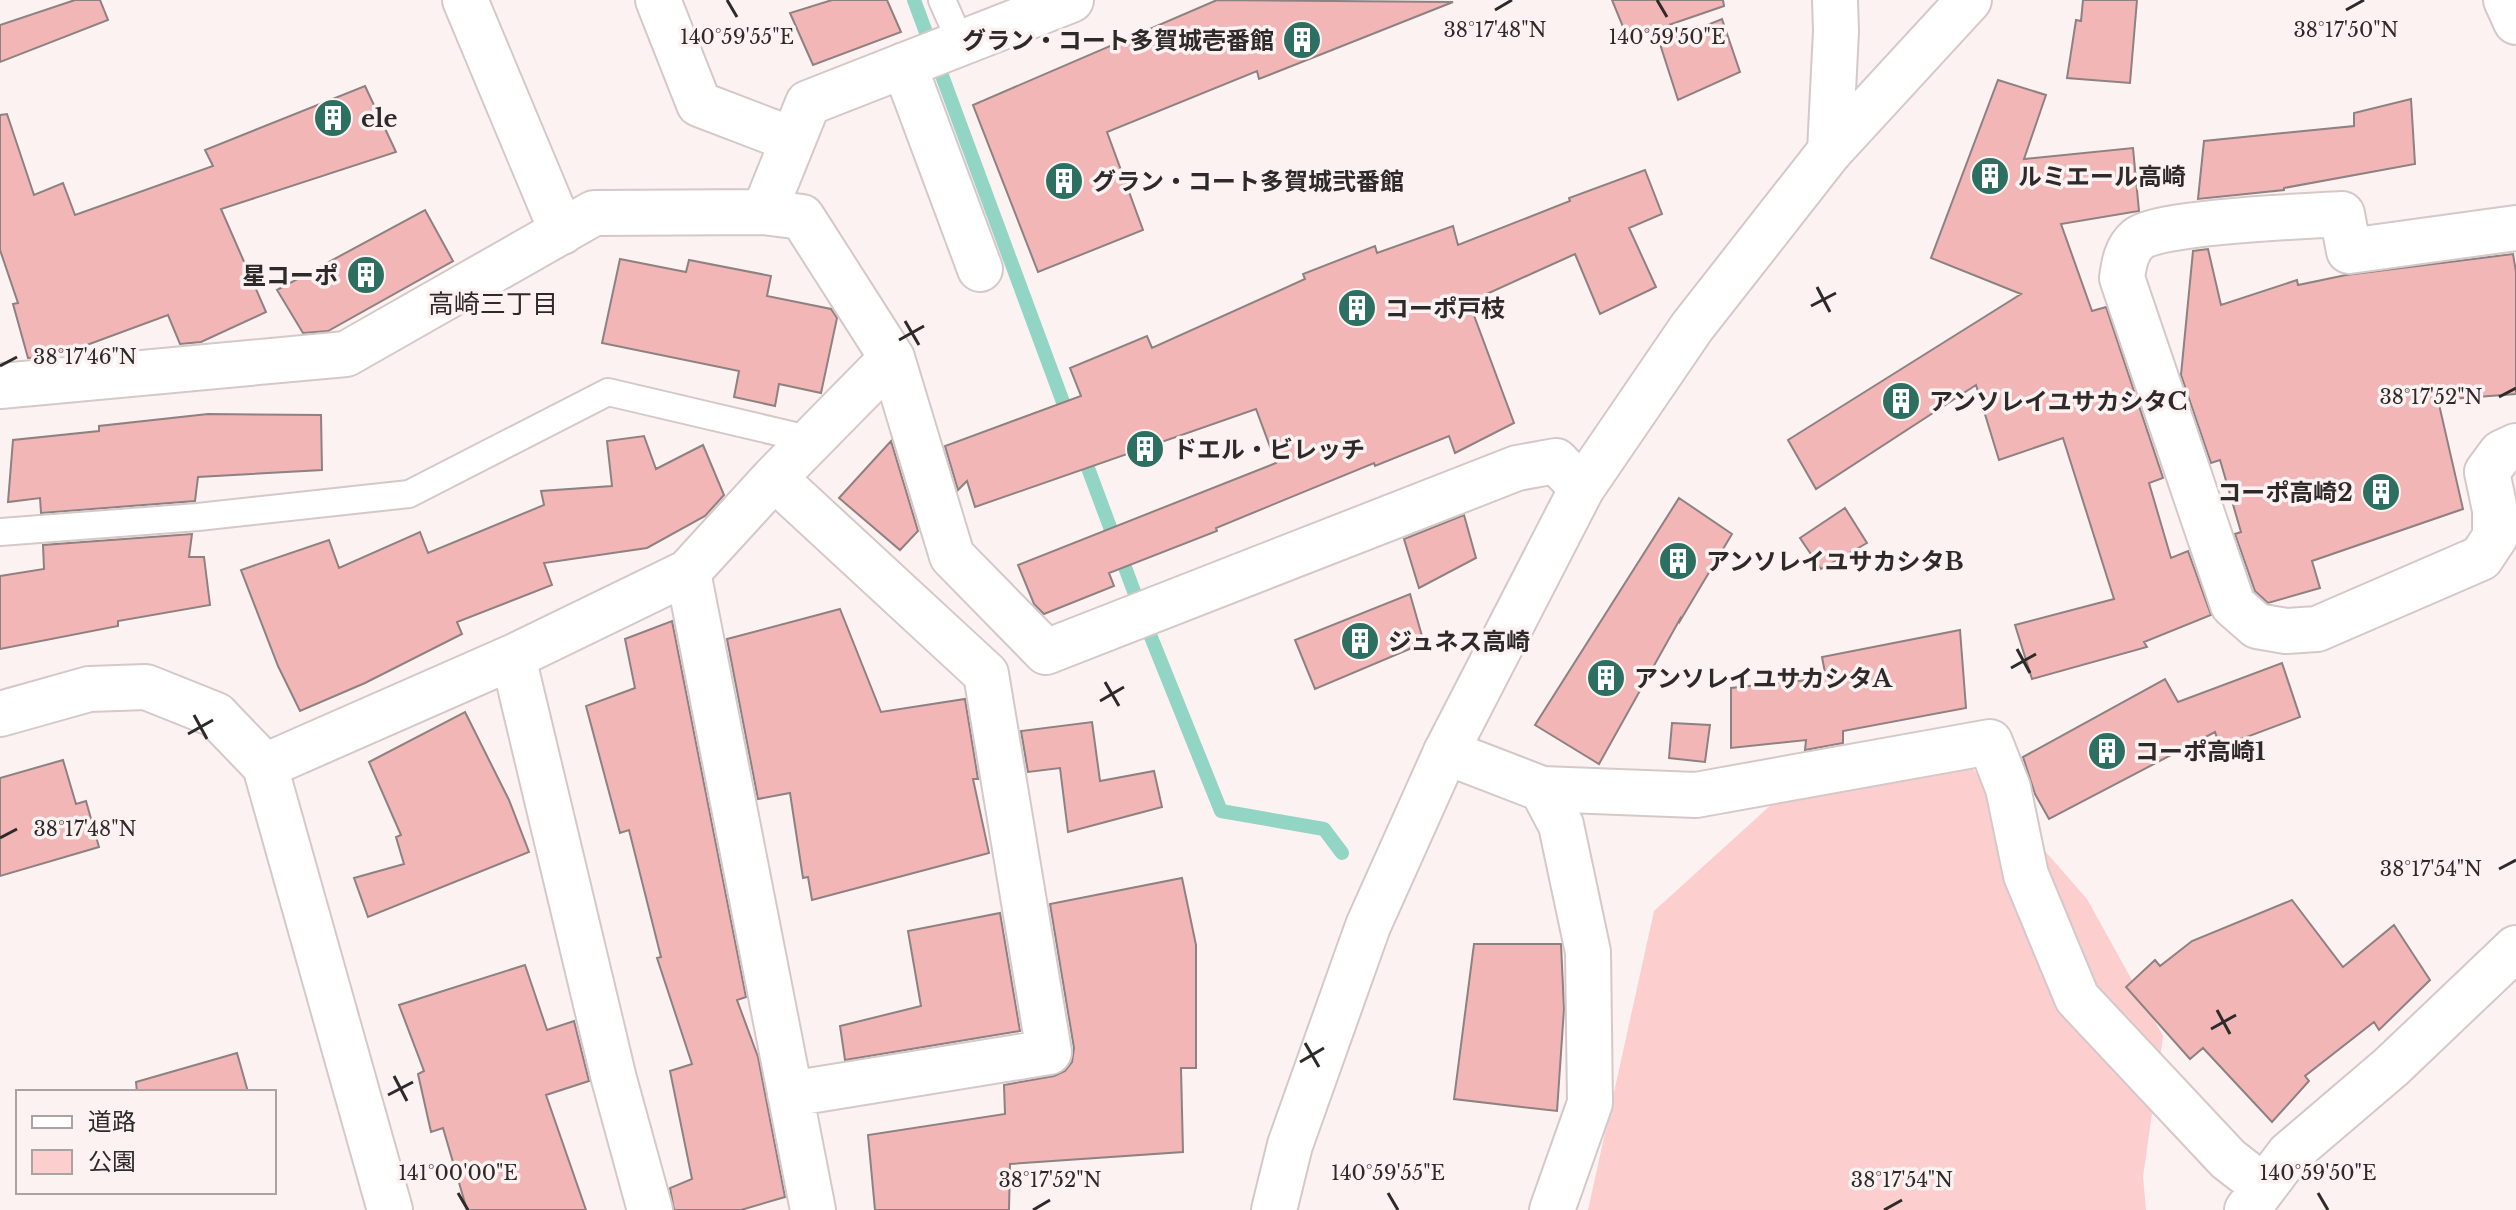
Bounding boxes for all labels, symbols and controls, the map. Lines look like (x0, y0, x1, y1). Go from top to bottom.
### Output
text: 38°17'48"N (1443, 18, 1547, 42)
text: 38°17'50"N (2293, 18, 2399, 42)
building icon: グラン・コート多賀城壱番館 (1281, 19, 1323, 61)
text: 140°59'55"E (680, 25, 794, 49)
text: 140°59'50"E (1609, 25, 1725, 49)
place label: グラン・コート多賀城壱番館 (962, 26, 1274, 55)
building icon: ele (312, 97, 354, 139)
place label: ele (361, 104, 398, 133)
building icon: ルミエール高崎 (1969, 155, 2011, 197)
building icon: グラン・コート多賀城弐番館 (1043, 160, 1085, 202)
place label: ルミエール高崎 (2018, 162, 2186, 191)
place label: グラン・コート多賀城弐番館 (1092, 167, 1404, 196)
building icon: 星コーポ (345, 254, 387, 296)
place label: 星コーポ (242, 261, 338, 290)
building icon: コーポ戸枝 (1336, 287, 1378, 329)
district label: 高崎三丁目 (428, 288, 558, 320)
place label: コーポ戸枝 (1385, 294, 1505, 323)
text: 38°17'46"N (33, 345, 137, 369)
building icon: アンソレイユサカシタC (1880, 380, 1922, 422)
text: 38°17'52"N (2379, 385, 2483, 409)
place label: アンソレイユサカシタC (1929, 387, 2187, 416)
building icon: ドエル・ビレッチ (1124, 428, 1166, 470)
place label: ドエル・ビレッチ (1173, 435, 1365, 464)
building icon: コーポ高崎2 (2360, 471, 2402, 513)
place label: コーポ高崎2 (2217, 478, 2353, 507)
building icon: アンソレイユサカシタB (1657, 540, 1699, 582)
place label: アンソレイユサカシタB (1706, 547, 1964, 576)
building icon: ジュネス高崎 (1339, 620, 1381, 662)
place label: ジュネス高崎 (1388, 627, 1530, 656)
building icon: アンソレイユサカシタA (1585, 657, 1627, 699)
place label: アンソレイユサカシタA (1634, 664, 1894, 693)
building icon: コーポ高崎1 (2086, 730, 2128, 772)
place label: コーポ高崎1 (2135, 737, 2265, 766)
text: 38°17'48"N (33, 817, 137, 841)
text: 38°17'54"N (2380, 857, 2482, 881)
legend (16, 1090, 276, 1194)
text: 道路 (88, 1107, 136, 1136)
text: 公園 (88, 1147, 136, 1176)
text: 141°00'00"E (398, 1161, 518, 1185)
text: 140°59'55"E (1331, 1161, 1445, 1185)
text: 140°59'50"E (2260, 1161, 2376, 1185)
text: 38°17'52"N (998, 1168, 1102, 1192)
text: 38°17'54"N (1851, 1168, 1953, 1192)

